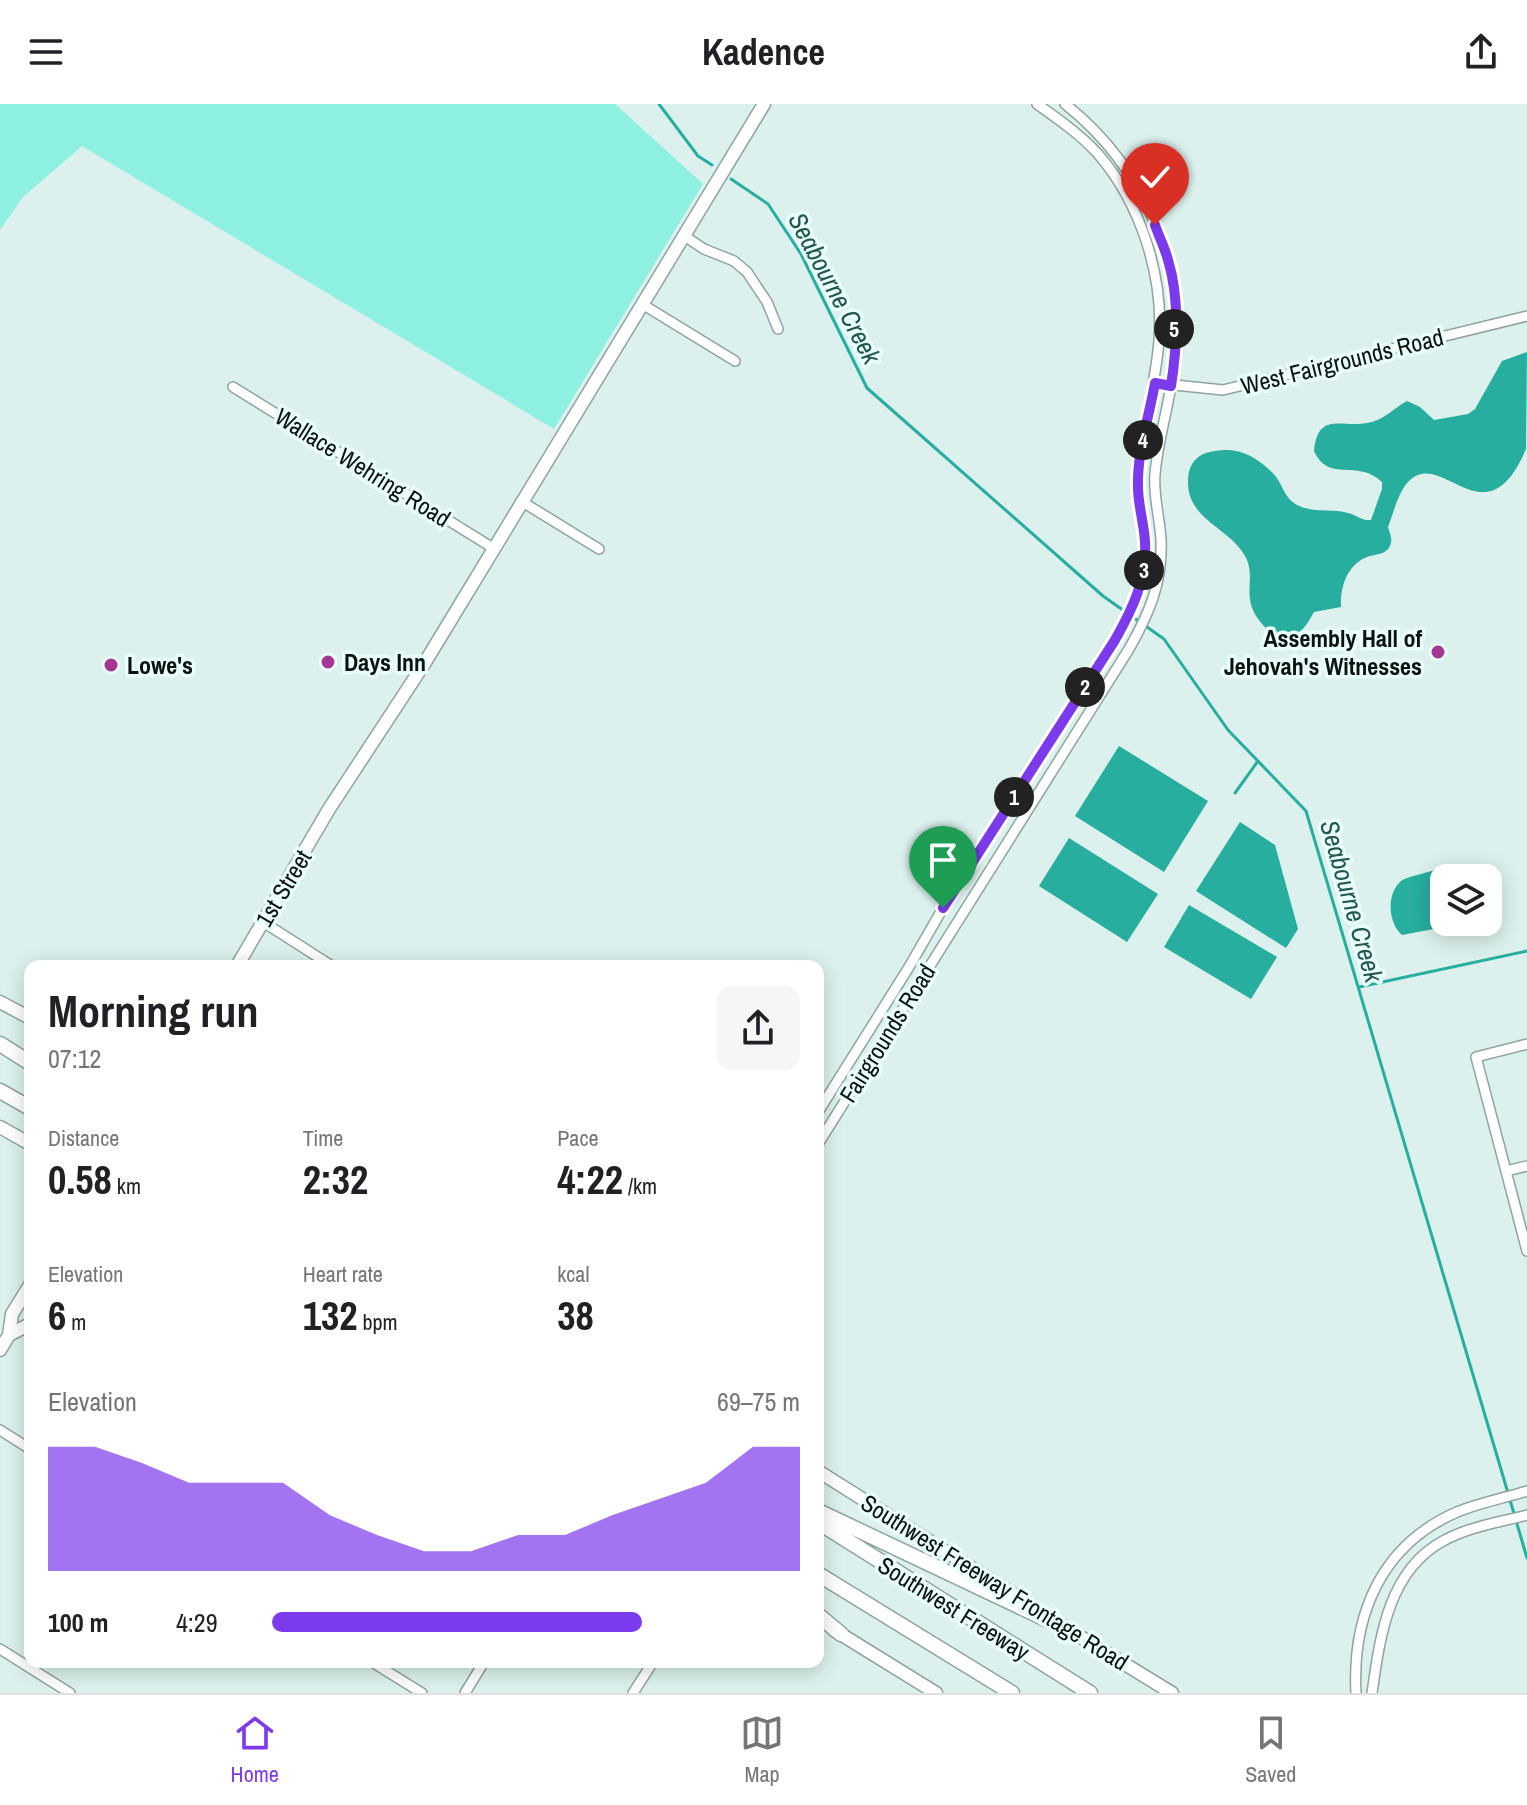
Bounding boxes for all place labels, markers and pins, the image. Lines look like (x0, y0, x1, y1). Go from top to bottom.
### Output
pin (1121, 143, 1189, 225)
pin: 5 (1154, 309, 1194, 349)
pin: 4 (1123, 420, 1163, 460)
pin: 3 (1124, 550, 1164, 590)
place label: Assembly Hall of Jehovah's Witnesses (1224, 622, 1422, 682)
marker: Assembly Hall of Jehovah's Witnesses (1429, 643, 1447, 661)
place label: Days Inn (344, 646, 426, 678)
place label: Lowe's (127, 649, 193, 681)
marker: Days Inn (319, 653, 337, 671)
marker: Lowe's (102, 656, 120, 674)
pin: 2 (1065, 667, 1105, 707)
pin: 1 (994, 777, 1034, 817)
pin (909, 826, 977, 908)

